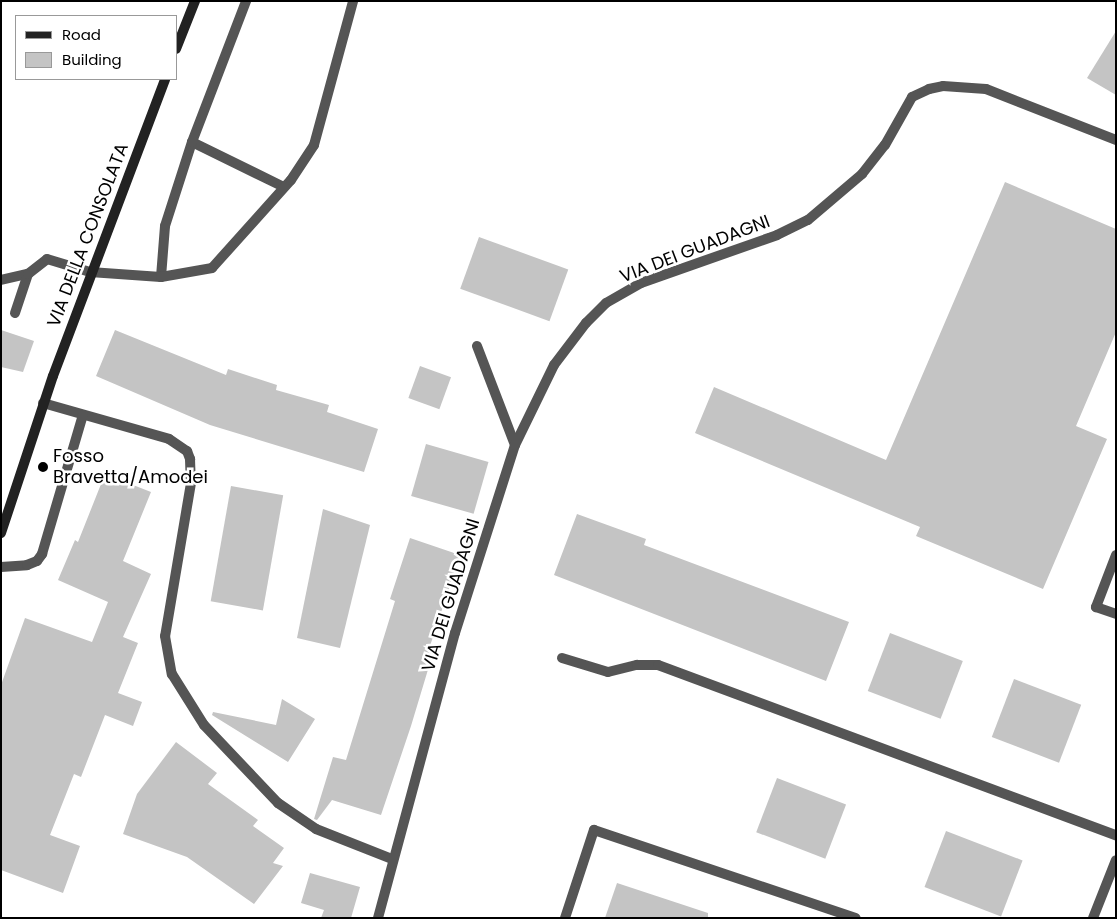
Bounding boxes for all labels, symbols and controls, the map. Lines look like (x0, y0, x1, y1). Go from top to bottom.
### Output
legend (15, 15, 178, 80)
text: Road (62, 24, 101, 45)
text: Building (62, 49, 122, 70)
street label: VIA DELLA CONSOLATA (43, 140, 133, 330)
street label: VIA DEI GUADAGNI (617, 210, 773, 288)
place label: Fosso Bravetta/Amodei (53, 446, 208, 488)
marker: Fosso Bravetta/Amodei (37, 461, 49, 473)
street label: VIA DEI GUADAGNI (417, 516, 485, 674)

